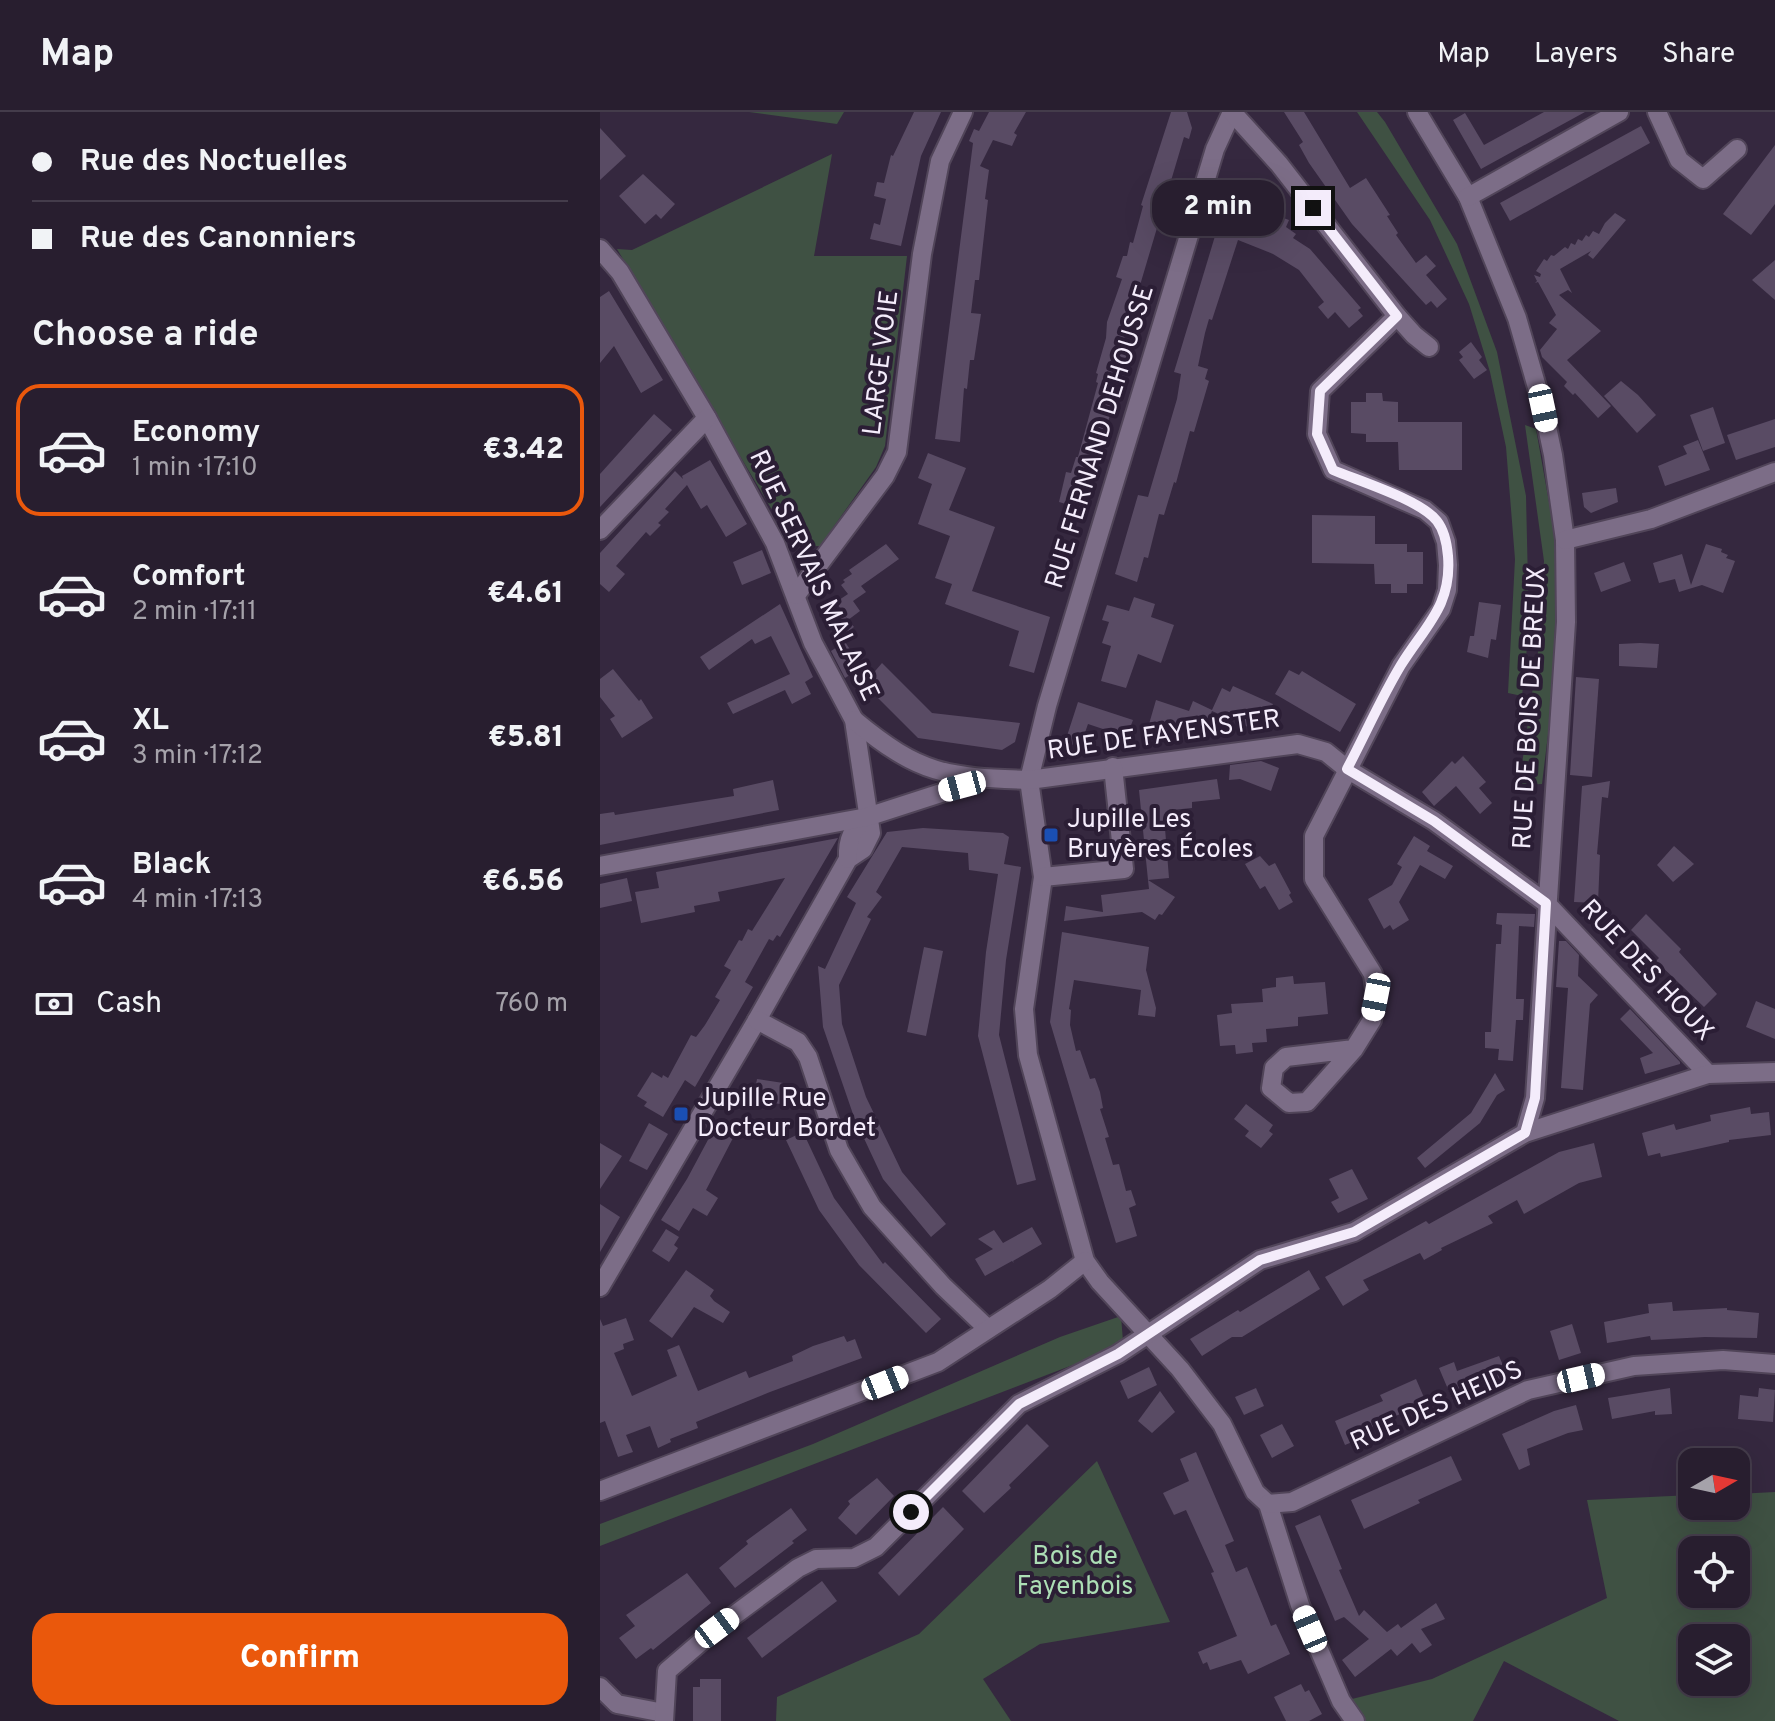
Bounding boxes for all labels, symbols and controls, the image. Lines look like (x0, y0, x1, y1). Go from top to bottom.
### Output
text: Map (40, 31, 114, 80)
text: Map (1437, 37, 1490, 73)
text: Layers (1534, 37, 1618, 73)
text: Share (1662, 37, 1735, 73)
text: Rue des Noctuelles (80, 144, 348, 181)
callout: 2 min (1153, 180, 1285, 236)
route end (1295, 190, 1331, 226)
text: 2 min (1184, 191, 1252, 224)
text: Rue des Canonniers (80, 221, 357, 258)
street label: RUE FERNAND DEHOUSSE (1039, 281, 1163, 593)
street label: LARGE VOIE (857, 289, 907, 437)
text: Choose a ride (32, 313, 258, 359)
car (1526, 382, 1560, 434)
icon: car (36, 414, 108, 486)
text: Economy (132, 415, 260, 452)
text: €3.42 (482, 432, 564, 469)
street label: RUE SERVAIS MALAISE (740, 445, 886, 707)
text: 1 min · 17:10 (132, 452, 258, 485)
icon: car (36, 558, 108, 630)
text: Comfort (132, 559, 245, 596)
street label: RUE DE BOIS DE BREUX (1507, 566, 1555, 850)
text: €4.61 (487, 576, 564, 613)
text: 2 min · 17:11 (132, 596, 257, 629)
icon: car (36, 702, 108, 774)
text: XL (132, 703, 169, 740)
street label: RUE DE FAYENSTER (1045, 703, 1283, 769)
text: €5.81 (488, 720, 564, 757)
text: 3 min · 17:12 (132, 740, 263, 773)
car (936, 768, 988, 804)
place label: Jupille Les Bruyères Écoles (1067, 804, 1254, 867)
marker: Jupille Les Bruyères Écoles (1042, 826, 1060, 844)
icon: car (36, 846, 108, 918)
text: Black (132, 847, 211, 884)
text: €6.56 (482, 864, 564, 901)
text: 4 min · 17:13 (132, 884, 263, 917)
street label: RUE DES HOUX (1572, 893, 1720, 1049)
car (1360, 971, 1392, 1023)
icon: cash (32, 982, 76, 1026)
text: Cash (96, 986, 162, 1023)
text: 760 m (495, 988, 568, 1021)
place label: Jupille Rue Docteur Bordet (697, 1083, 876, 1146)
marker: Jupille Rue Docteur Bordet (672, 1105, 690, 1123)
street label: RUE DES HEIDS (1346, 1354, 1528, 1460)
car (1555, 1361, 1607, 1395)
car (858, 1363, 912, 1403)
north arrow (1678, 1448, 1750, 1520)
map controls (1678, 1448, 1750, 1696)
route start (893, 1494, 929, 1530)
button: locate (1678, 1536, 1750, 1608)
park label: Bois de Fayenbois (1016, 1541, 1134, 1604)
car (1290, 1602, 1330, 1656)
car (691, 1604, 743, 1652)
button: Confirm (32, 1613, 568, 1705)
button: layers (1678, 1624, 1750, 1696)

